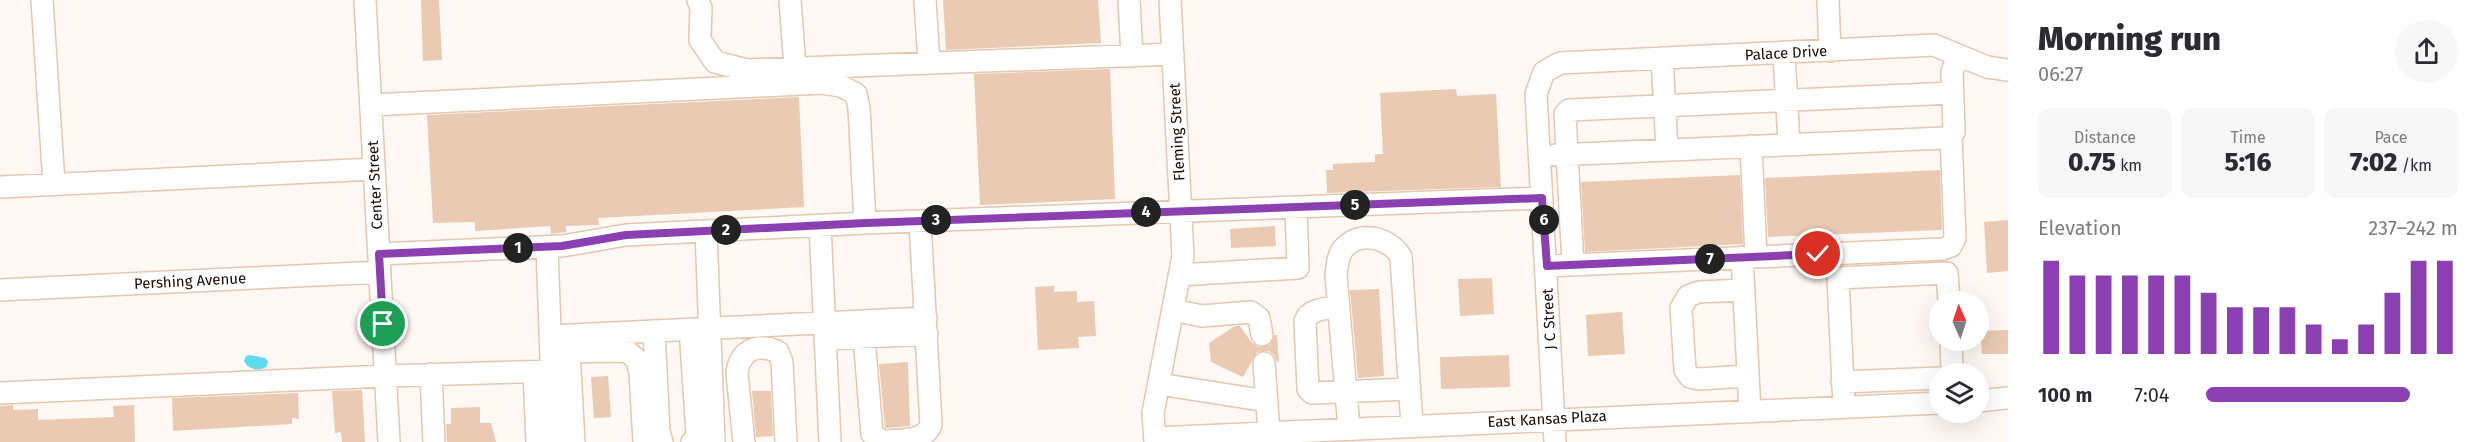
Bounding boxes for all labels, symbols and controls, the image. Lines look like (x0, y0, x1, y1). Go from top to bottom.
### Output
text: Morning run (2038, 19, 2221, 59)
button: share (2395, 20, 2458, 83)
street label: Palace Drive (1744, 42, 1828, 64)
text: 06:27 (2038, 62, 2083, 86)
street label: Fleming Street (1165, 82, 1189, 181)
text: Distance (2074, 128, 2136, 147)
text: Time (2230, 128, 2266, 147)
text: Pace (2374, 128, 2408, 147)
street label: Center Street (364, 140, 386, 230)
text: 0.75 (2068, 147, 2116, 178)
text: 5:16 (2225, 147, 2271, 178)
text: 7:02 (2350, 147, 2397, 178)
text: km (2116, 156, 2142, 175)
text: /km (2397, 156, 2432, 175)
pin: 5 (1340, 190, 1370, 220)
text: 5 (1351, 195, 1359, 214)
pin: 4 (1131, 197, 1161, 227)
text: 4 (1141, 202, 1151, 221)
pin: 3 (921, 205, 951, 235)
pin: 6 (1529, 205, 1559, 235)
text: 3 (932, 210, 940, 229)
text: 6 (1539, 210, 1549, 229)
pin: 2 (711, 215, 741, 245)
text: Elevation (2038, 216, 2122, 240)
text: 237–242 m (2368, 216, 2458, 240)
text: 2 (722, 220, 730, 239)
pin (1792, 228, 1843, 279)
pin: 1 (503, 233, 533, 263)
icon: check (1801, 237, 1834, 270)
text: 1 (514, 238, 522, 257)
pin: 7 (1695, 244, 1725, 274)
text: 7 (1706, 249, 1714, 268)
street label: Pershing Avenue (133, 269, 247, 293)
street label: J C Street (1538, 287, 1560, 350)
north arrow (1929, 291, 1989, 351)
map controls (1929, 291, 1989, 423)
pin (357, 298, 408, 349)
icon: arrive (366, 307, 399, 340)
button: layers (1929, 363, 1989, 423)
text: 100 m (2038, 383, 2092, 407)
text: 7:04 (2134, 383, 2169, 407)
street label: East Kansas Plaza (1487, 407, 1607, 431)

